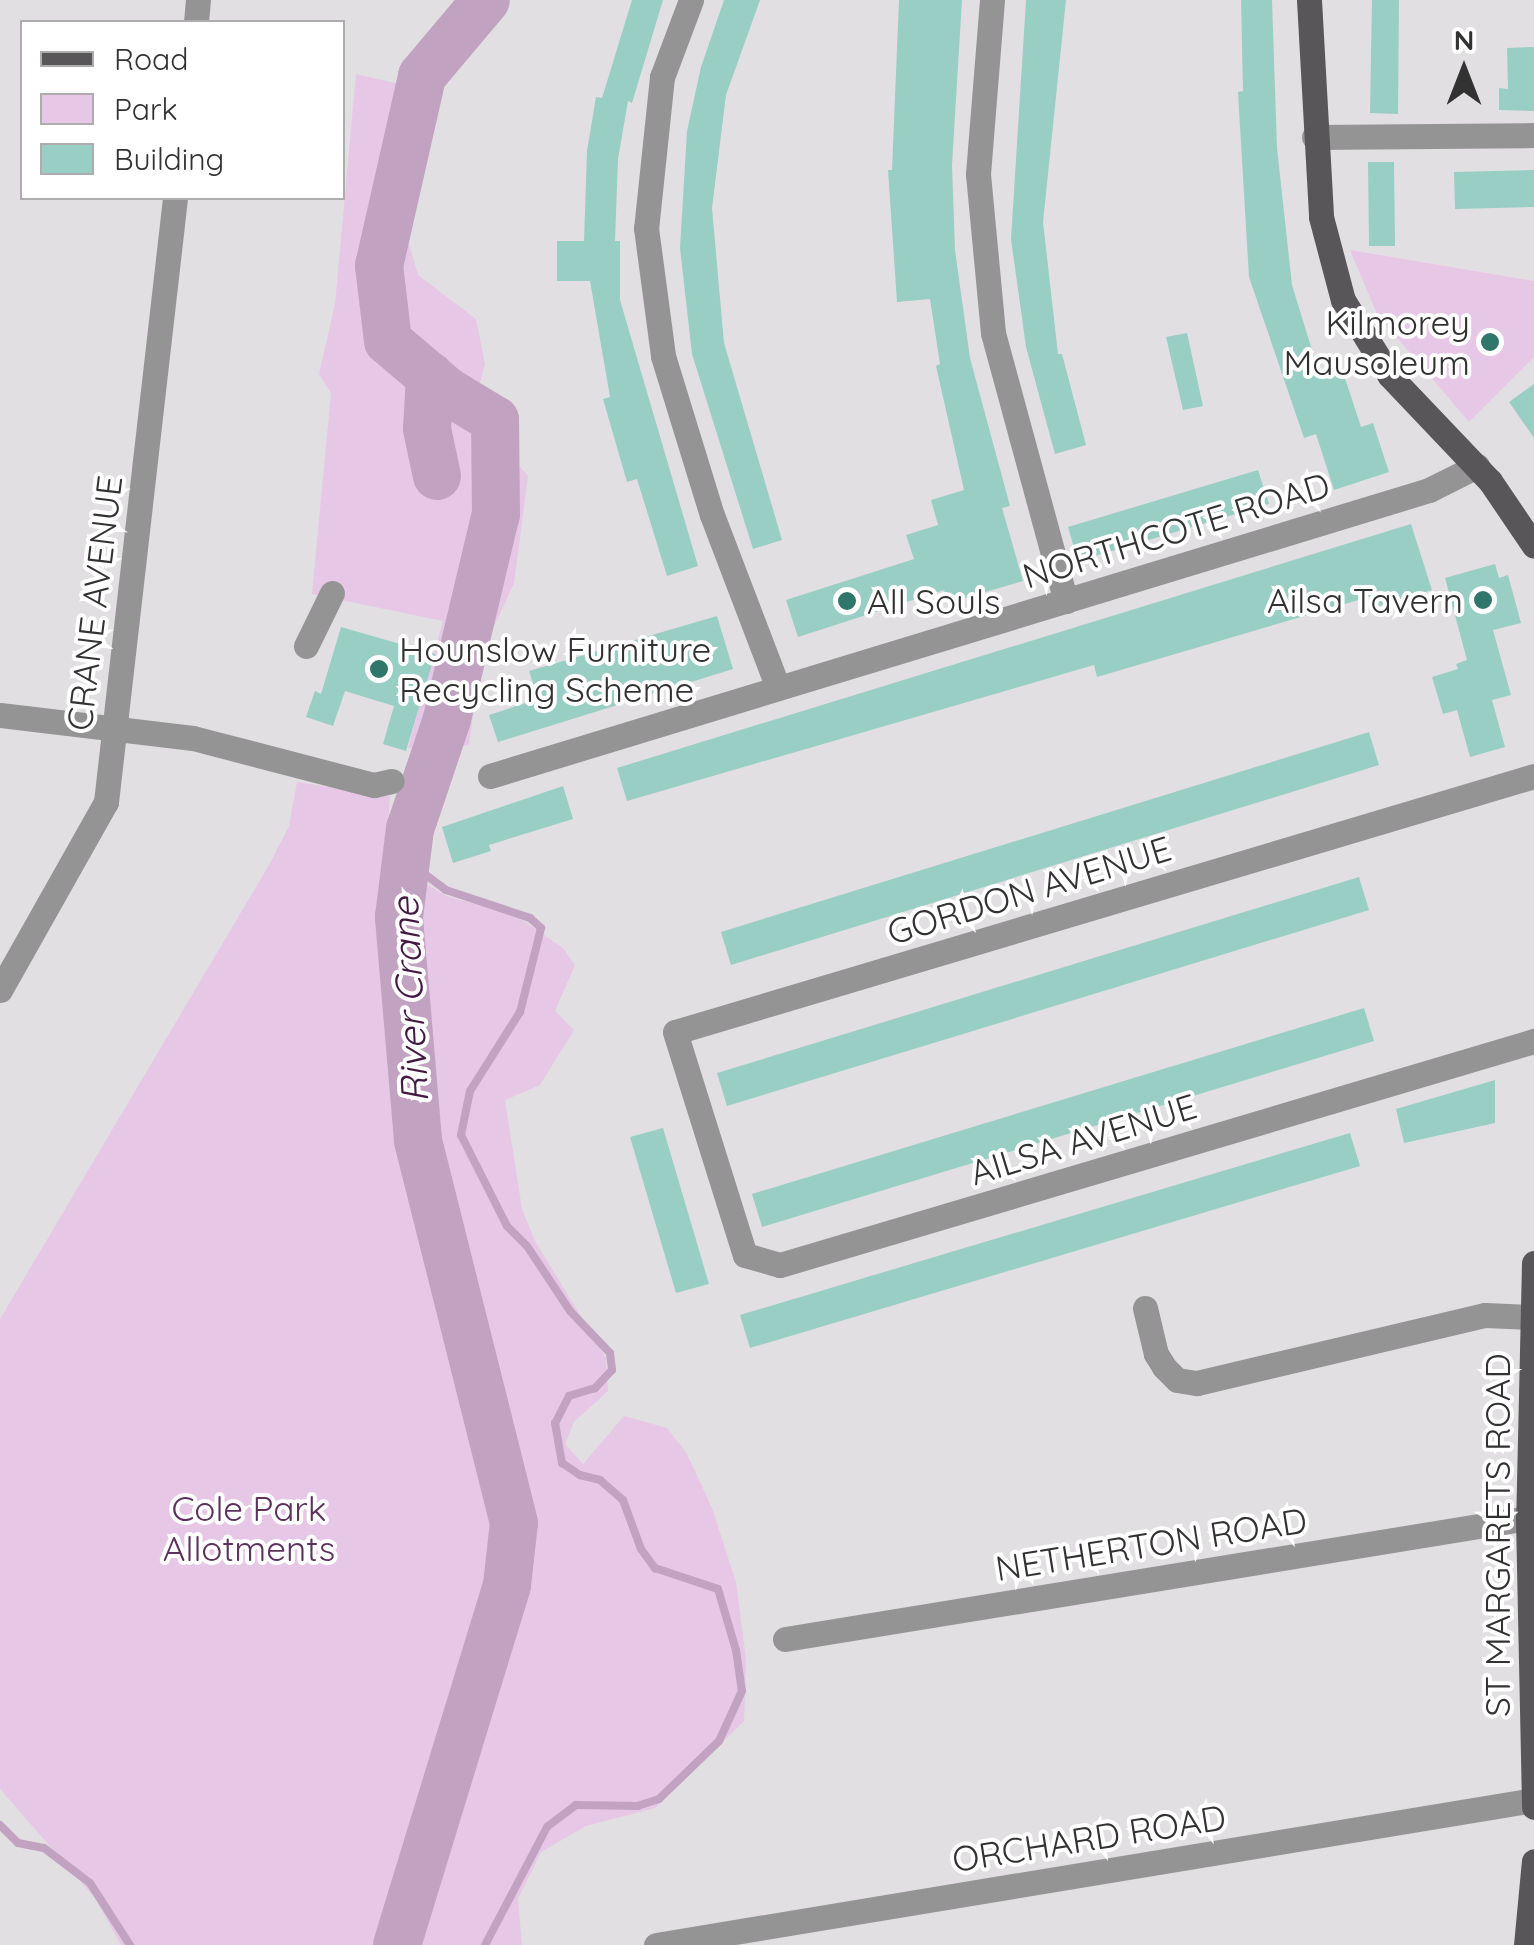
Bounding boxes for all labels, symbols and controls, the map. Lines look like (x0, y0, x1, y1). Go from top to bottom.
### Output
legend (20, 20, 345, 200)
north arrow (1414, 20, 1514, 120)
text: N (1454, 22, 1474, 57)
text: Road (114, 40, 188, 78)
text: Park (114, 90, 178, 128)
text: Building (114, 140, 224, 178)
place label: Kilmorey Mausoleum (1283, 301, 1470, 383)
marker: Kilmorey Mausoleum (1479, 331, 1501, 353)
street label: NORTHCOTE ROAD (1018, 463, 1334, 597)
street label: CRANE AVENUE (58, 473, 130, 733)
place label: Ailsa Tavern (1267, 579, 1463, 621)
place label: All Souls (867, 580, 1000, 622)
marker: Ailsa Tavern (1472, 589, 1494, 611)
marker: All Souls (836, 590, 858, 612)
place label: Hounslow Furniture Recycling Scheme (399, 628, 711, 710)
marker: Hounslow Furniture Recycling Scheme (368, 658, 390, 680)
street label: GORDON AVENUE (882, 827, 1176, 953)
water label: River Crane (382, 896, 438, 1104)
street label: AILSA AVENUE (965, 1085, 1201, 1193)
street label: ST MARGARETS ROAD (1476, 1353, 1518, 1717)
park label: Cole Park Allotments (163, 1487, 335, 1569)
street label: NETHERTON ROAD (992, 1499, 1310, 1589)
street label: ORCHARD ROAD (949, 1796, 1229, 1880)

